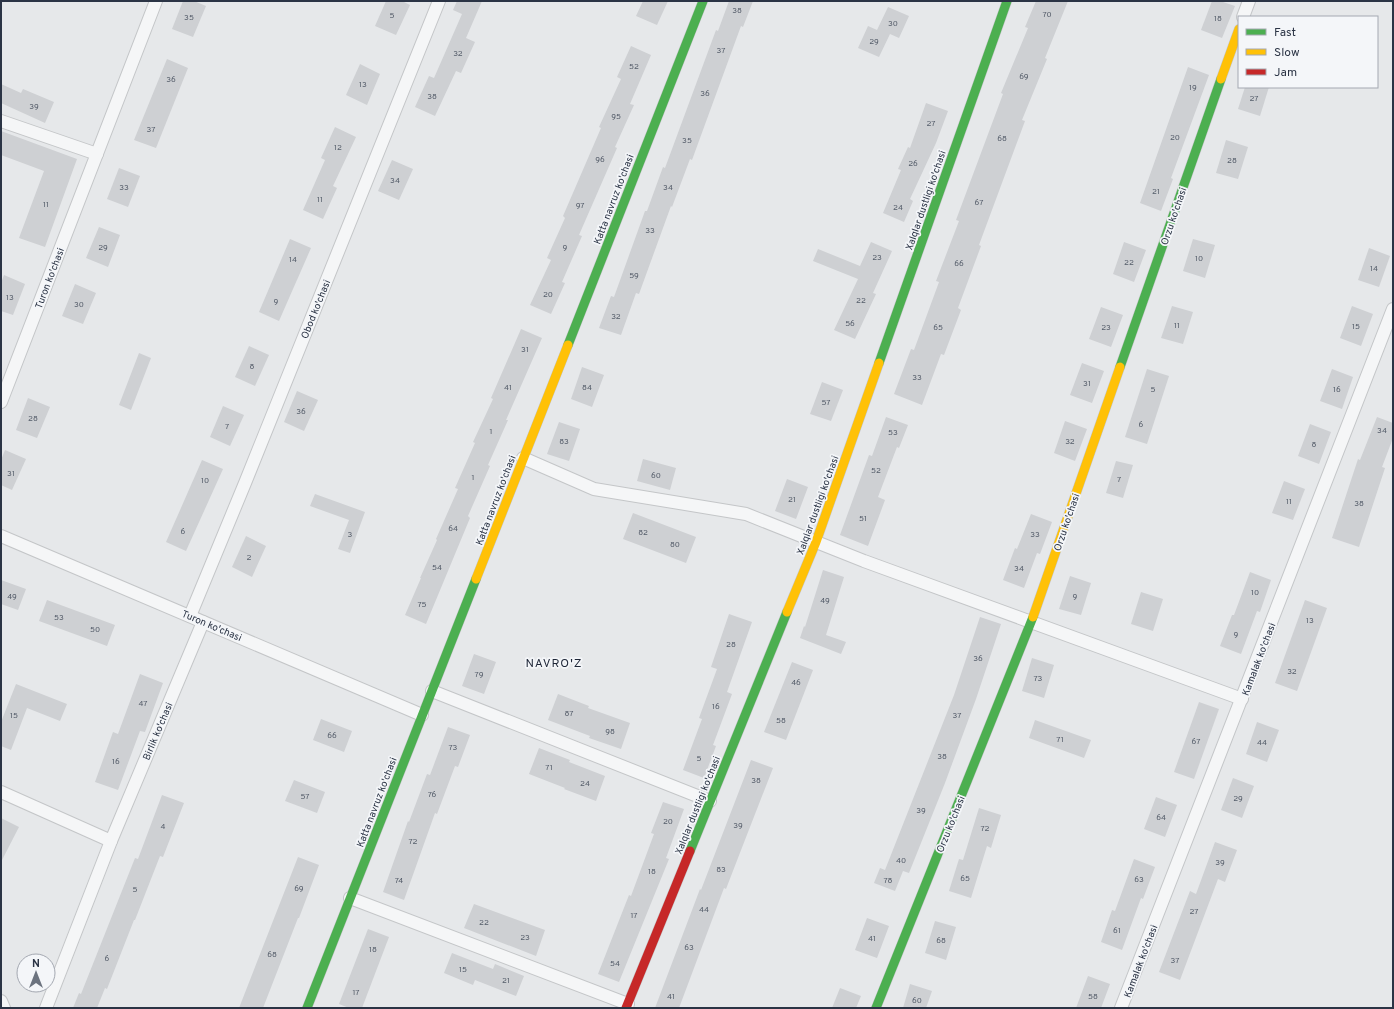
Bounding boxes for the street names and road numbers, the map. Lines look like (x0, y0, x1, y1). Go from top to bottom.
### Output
street label: Xalqlar dustligi ko'chasi (903, 149, 950, 252)
street label: Katta navruz ko'chasi (591, 153, 638, 246)
street label: Orzu ko'chasi (1158, 186, 1190, 247)
street label: Turon ko'chasi (33, 246, 68, 311)
street label: Obod ko'chasi (299, 278, 334, 341)
street label: Katta navruz ko'chasi (473, 454, 520, 547)
street label: Xalqlar dustligi ko'chasi (794, 454, 842, 557)
street label: Orzu ko'chasi (1051, 492, 1083, 553)
street label: Turon ko'chasi (179, 608, 243, 645)
street label: Kamalak ko'chasi (1240, 621, 1279, 698)
street label: Birlik ko'chasi (140, 701, 176, 763)
street label: Xalqlar dustligi ko'chasi (673, 755, 724, 857)
street label: Katta navruz ko'chasi (354, 756, 401, 849)
street label: Orzu ko'chasi (934, 794, 969, 855)
street label: Kamalak ko'chasi (1122, 923, 1161, 1000)

